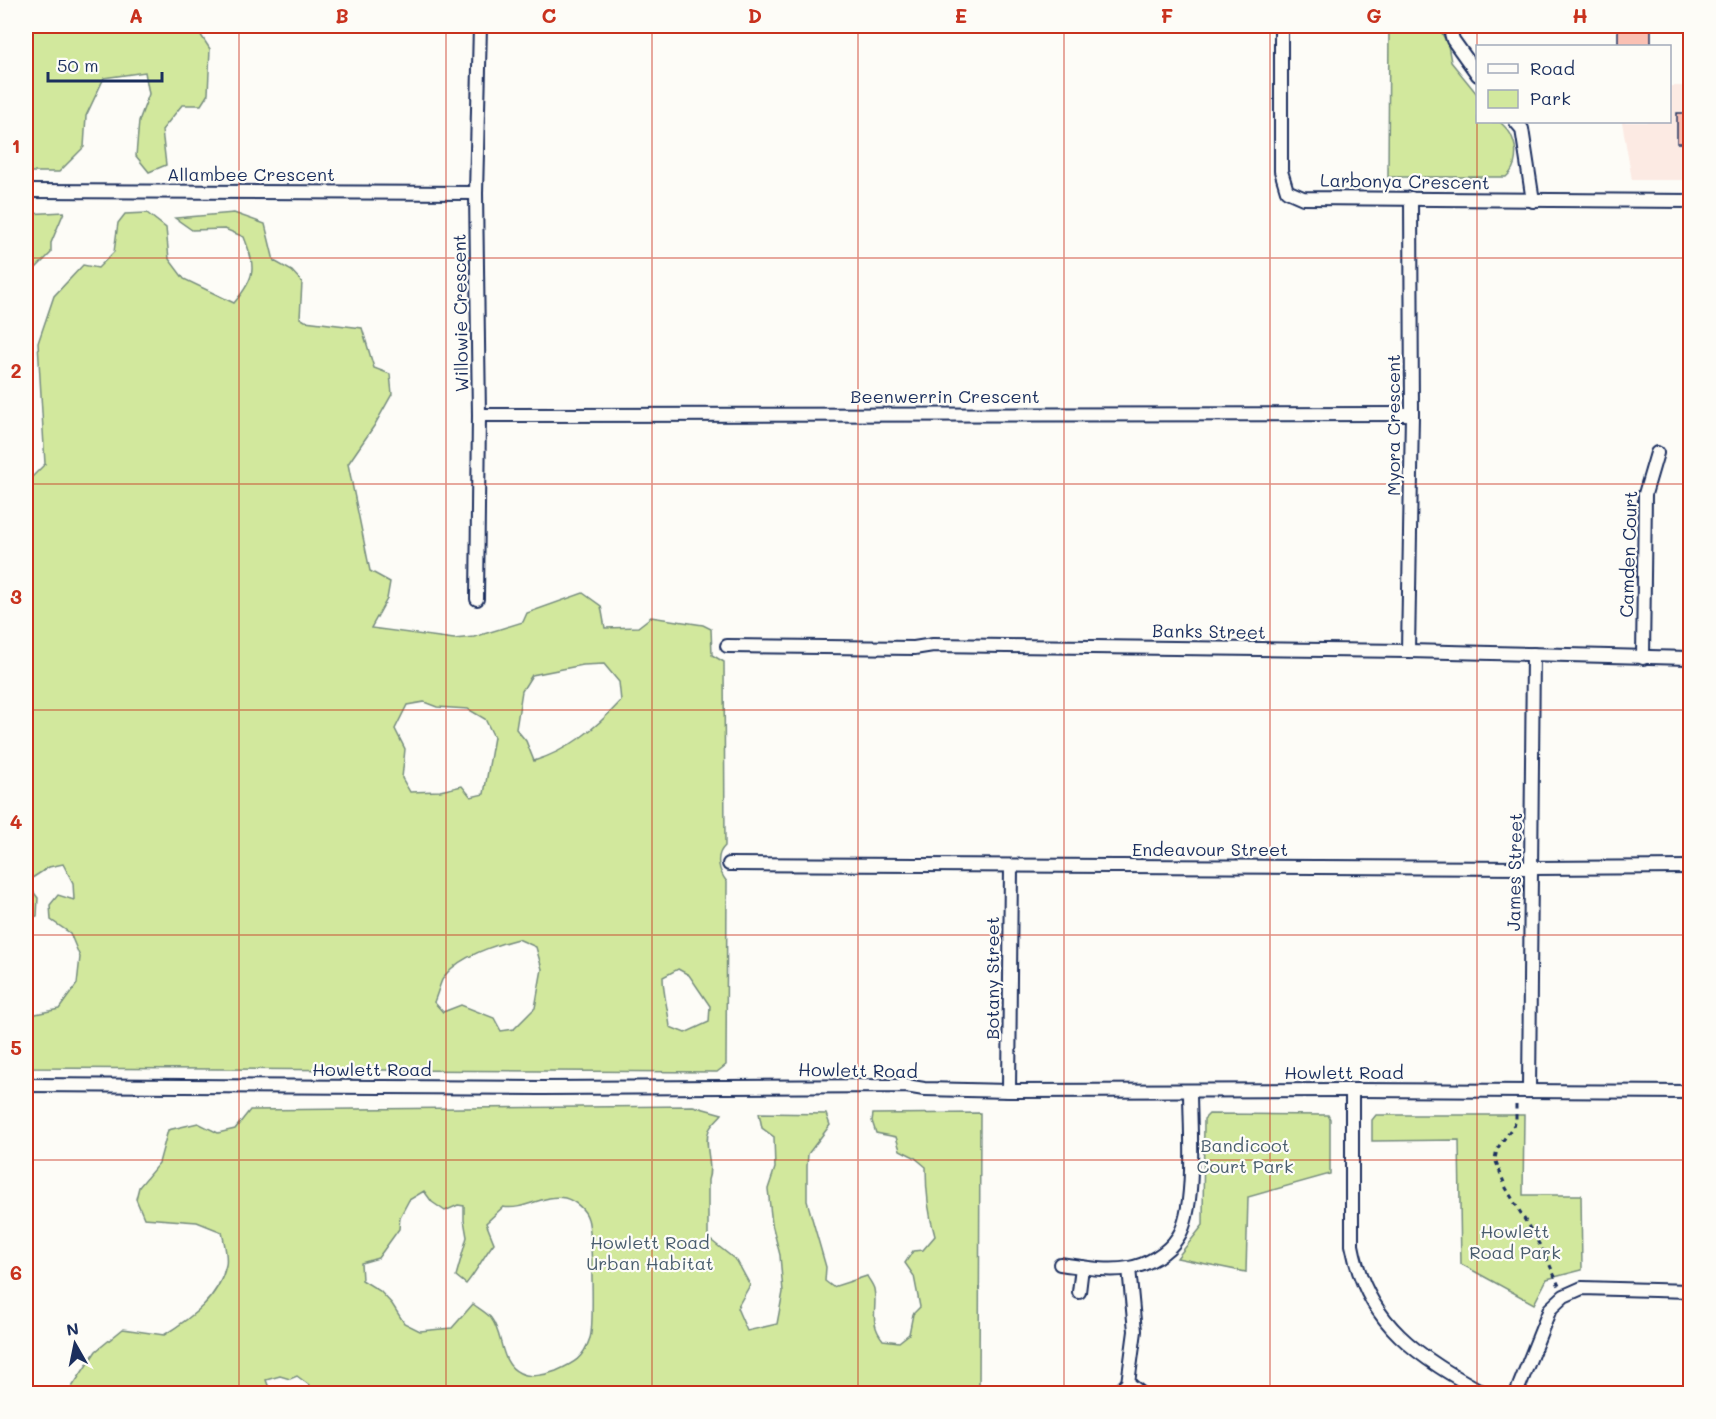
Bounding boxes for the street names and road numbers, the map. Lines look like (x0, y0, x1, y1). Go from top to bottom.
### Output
street label: Allambee Crescent (167, 162, 335, 186)
street label: Larbonya Crescent (1320, 168, 1490, 194)
street label: Willowie Crescent (447, 233, 473, 393)
street label: Myora Crescent (1381, 354, 1405, 496)
street label: Beenwerrin Crescent (850, 384, 1040, 408)
street label: Camden Court (1614, 490, 1642, 618)
street label: Banks Street (1152, 618, 1266, 644)
street label: James Street (1501, 813, 1527, 931)
street label: Endeavour Street (1132, 837, 1288, 861)
street label: Botany Street (980, 916, 1004, 1040)
street label: Howlett Road (312, 1057, 432, 1081)
street label: Howlett Road (798, 1057, 918, 1083)
street label: Howlett Road (1284, 1060, 1404, 1084)

